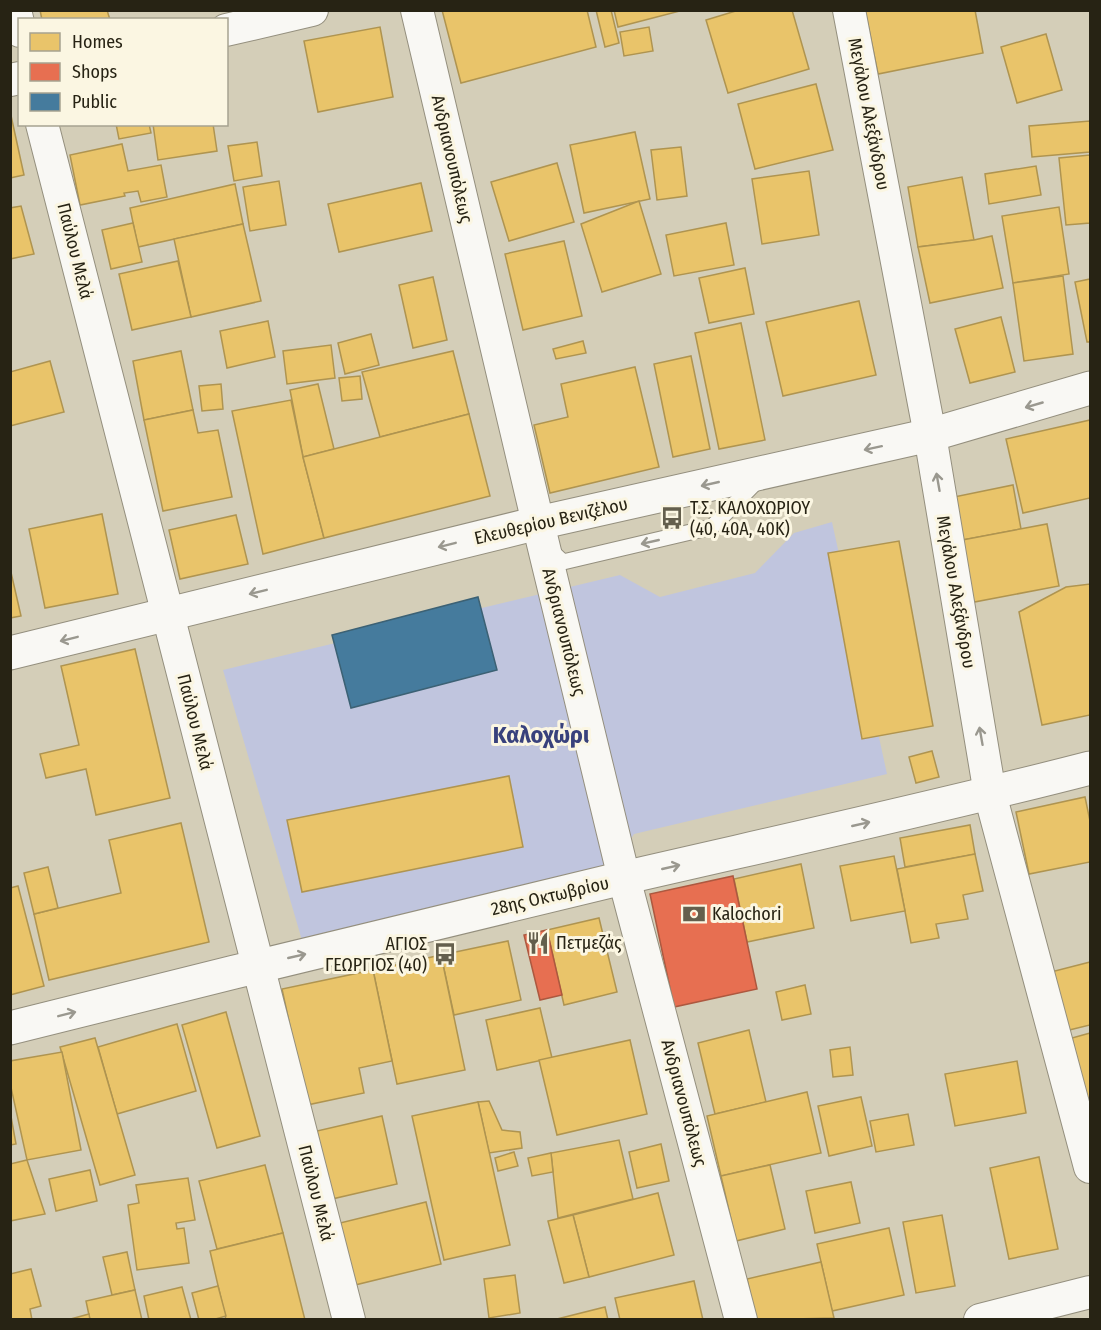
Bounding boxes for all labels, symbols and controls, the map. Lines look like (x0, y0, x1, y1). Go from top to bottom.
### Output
legend (18, 18, 228, 126)
text: Homes (72, 31, 123, 53)
street label: Μεγάλου Αλεξάνδρου (843, 36, 895, 192)
text: Shops (72, 61, 117, 83)
text: Public (72, 91, 117, 113)
street label: Ανδριανουπόλεως (427, 93, 478, 226)
street label: Παύλου Μελά (52, 201, 98, 301)
one-way arrow (1025, 400, 1044, 411)
one-way arrow (864, 442, 883, 454)
one-way arrow (932, 472, 943, 492)
one-way arrow (701, 479, 720, 490)
street label: Ελευθερίου Βενιζέλου (472, 493, 630, 549)
place label: Τ.Σ. ΚΑΛΟΧΩΡΙΟΥ (40, 40Α, 40Κ) (690, 497, 810, 540)
bus stop icon: Τ.Σ. ΚΑΛΟΧΩΡΙΟΥ (40, 40Α, 40Κ) (659, 505, 685, 531)
street label: Μεγάλου Αλεξάνδρου (932, 514, 980, 670)
one-way arrow (640, 537, 660, 548)
one-way arrow (438, 540, 457, 552)
street label: Ανδριανουπόλεως (538, 566, 591, 698)
one-way arrow (249, 587, 268, 599)
one-way arrow (60, 633, 79, 645)
street label: Παύλου Μελά (172, 672, 218, 772)
district label: Καλοχώρι (493, 721, 589, 749)
one-way arrow (975, 727, 986, 747)
one-way arrow (851, 817, 870, 829)
one-way arrow (661, 861, 680, 873)
street label: 28ης Οκτωβρίου (489, 872, 611, 920)
bank icon: Kalochori (681, 901, 707, 927)
place label: Kalochori (712, 903, 782, 925)
restaurant icon: Πετμεζάς (525, 930, 551, 956)
place label: Πετμεζάς (556, 932, 622, 954)
place label: ΑΓΙΟΣ ΓΕΩΡΓΙΟΣ (40) (325, 933, 427, 976)
bus stop icon: ΑΓΙΟΣ ΓΕΩΡΓΙΟΣ (40) (432, 941, 458, 967)
one-way arrow (287, 950, 306, 962)
one-way arrow (57, 1007, 76, 1019)
street label: Ανδριανουπόλεως (656, 1037, 712, 1169)
street label: Παύλου Μελά (293, 1143, 339, 1243)

